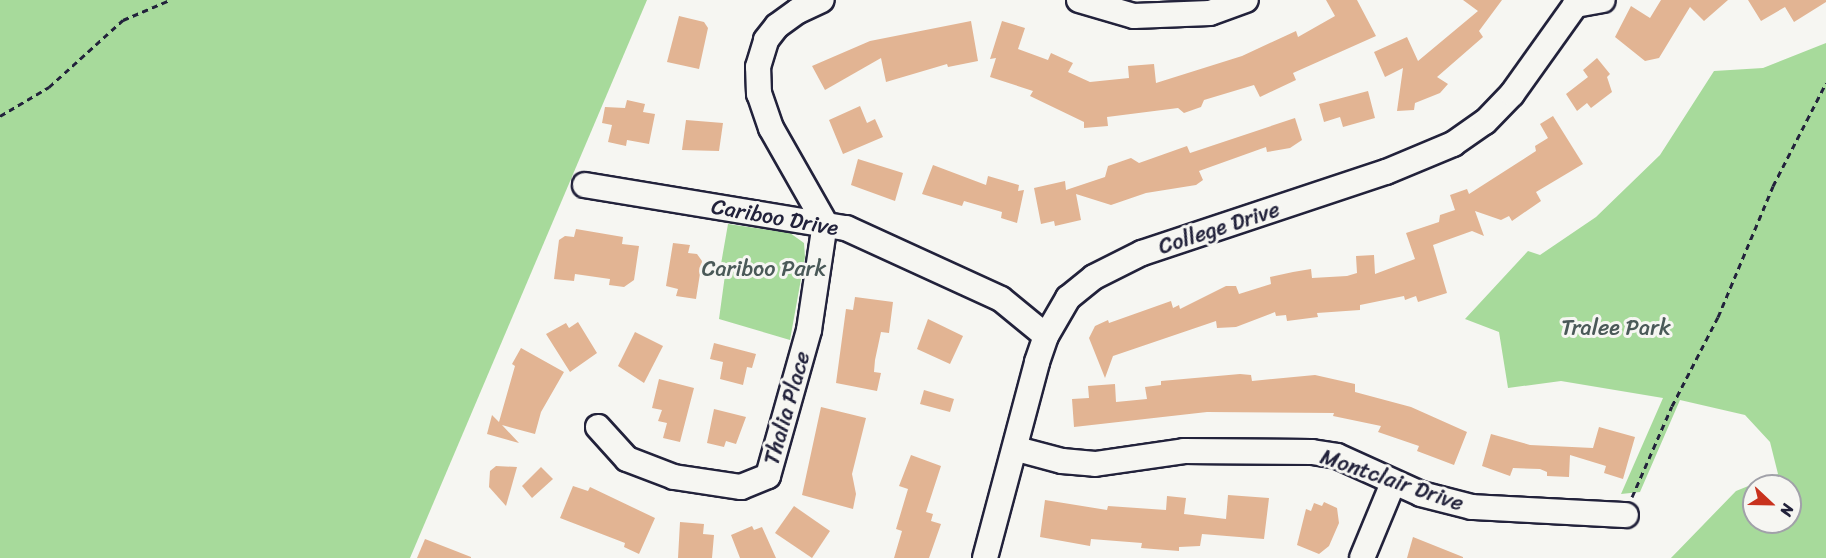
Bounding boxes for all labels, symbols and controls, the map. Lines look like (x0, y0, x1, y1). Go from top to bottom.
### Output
street label: Cariboo Drive (709, 193, 841, 241)
street label: College Drive (1155, 196, 1283, 260)
park label: Cariboo Park (702, 256, 826, 282)
park label: Tralee Park (1561, 315, 1671, 341)
street label: Thalia Place (758, 348, 816, 468)
street label: Montclair Drive (1317, 443, 1467, 517)
north arrow (1742, 474, 1802, 534)
text: N (1772, 500, 1803, 521)

